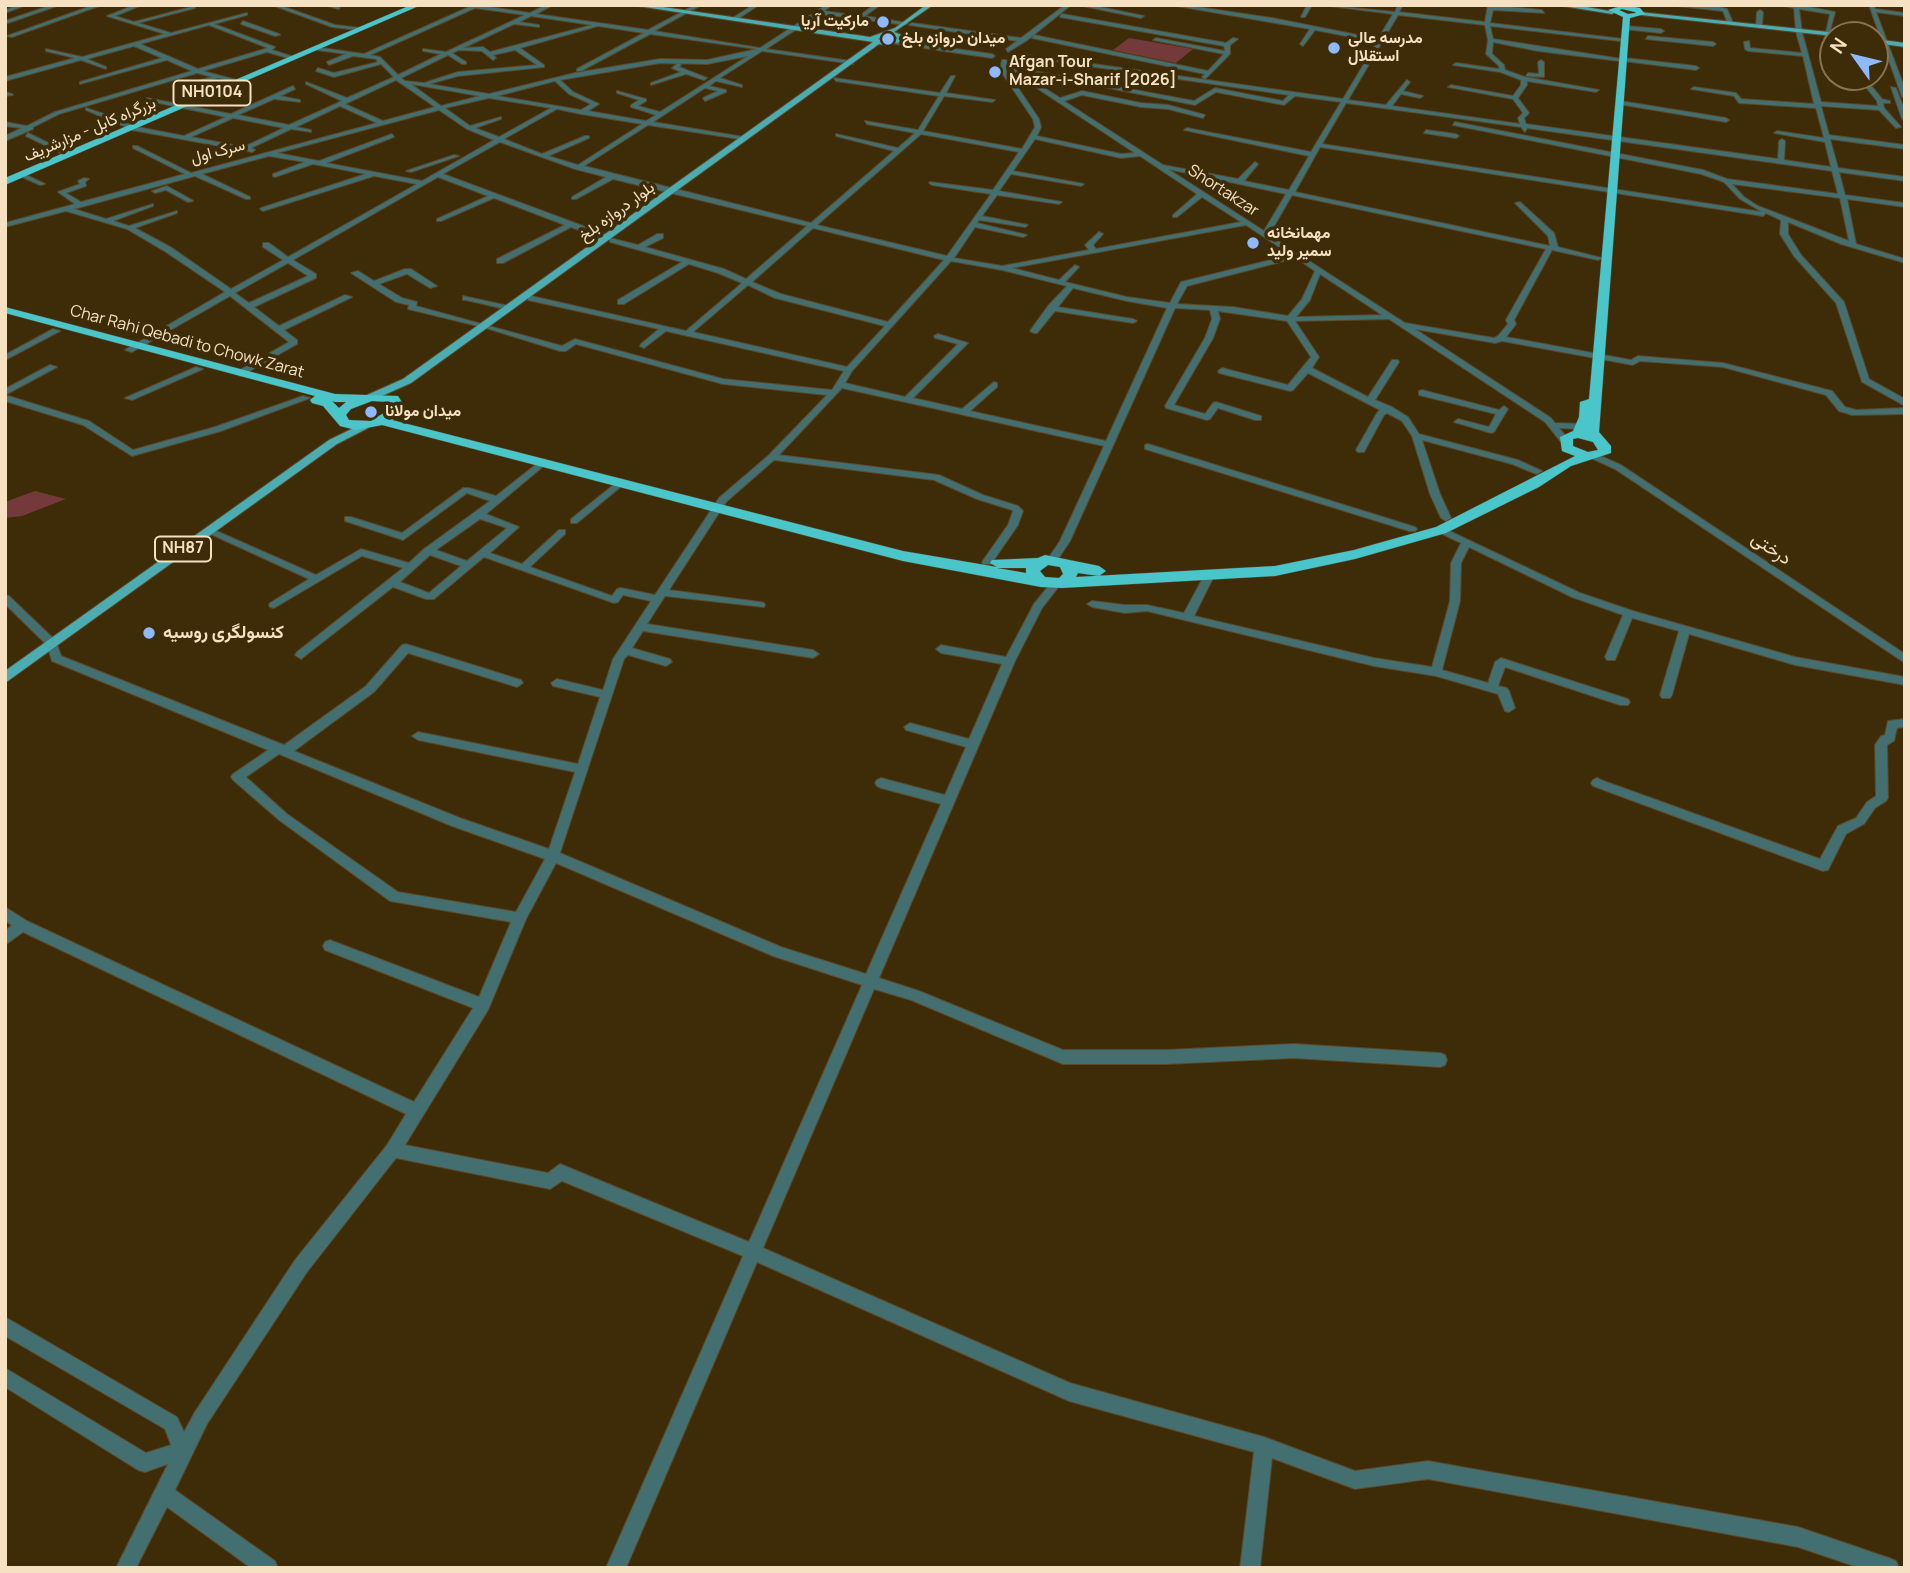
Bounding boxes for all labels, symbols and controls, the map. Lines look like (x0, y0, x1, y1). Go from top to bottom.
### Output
place label: مارکیت آریا (801, 12, 869, 32)
marker: مارکیت آریا (875, 14, 891, 30)
north arrow (1819, 21, 1889, 91)
place label: میدان دروازه بلخ (902, 29, 1005, 49)
place label: مدرسه عالی استقلال (1348, 29, 1423, 67)
marker: میدان دروازه بلخ (880, 31, 896, 47)
text: N (1824, 32, 1853, 58)
marker: مدرسه عالی استقلال (1326, 40, 1342, 56)
place label: Afgan Tour Mazar-i-Sharif [2026] (1009, 53, 1176, 91)
marker: Afgan Tour Mazar-i-Sharif [2026] (987, 64, 1003, 80)
road number: NH0104 (174, 80, 250, 106)
street label: بزرگراه کابل - مزارشریف (21, 94, 159, 166)
street label: سرک اول (189, 136, 247, 168)
street label: Shortakzar (1184, 161, 1262, 221)
street label: بلوار دروازه بلخ (575, 178, 659, 246)
place label: مهمانخانه سمیر ولید (1267, 224, 1332, 262)
marker: مهمانخانه سمیر ولید (1245, 235, 1261, 251)
street label: Char Rahi Qebadi to Chowk Zarat (68, 301, 306, 383)
place label: میدان مولانا (385, 402, 461, 422)
marker: میدان مولانا (363, 404, 379, 420)
street label: درختی (1747, 528, 1795, 570)
road number: NH87 (155, 536, 211, 562)
place label: کنسولگری روسیه (163, 622, 284, 644)
marker: کنسولگری روسیه (141, 625, 157, 641)

